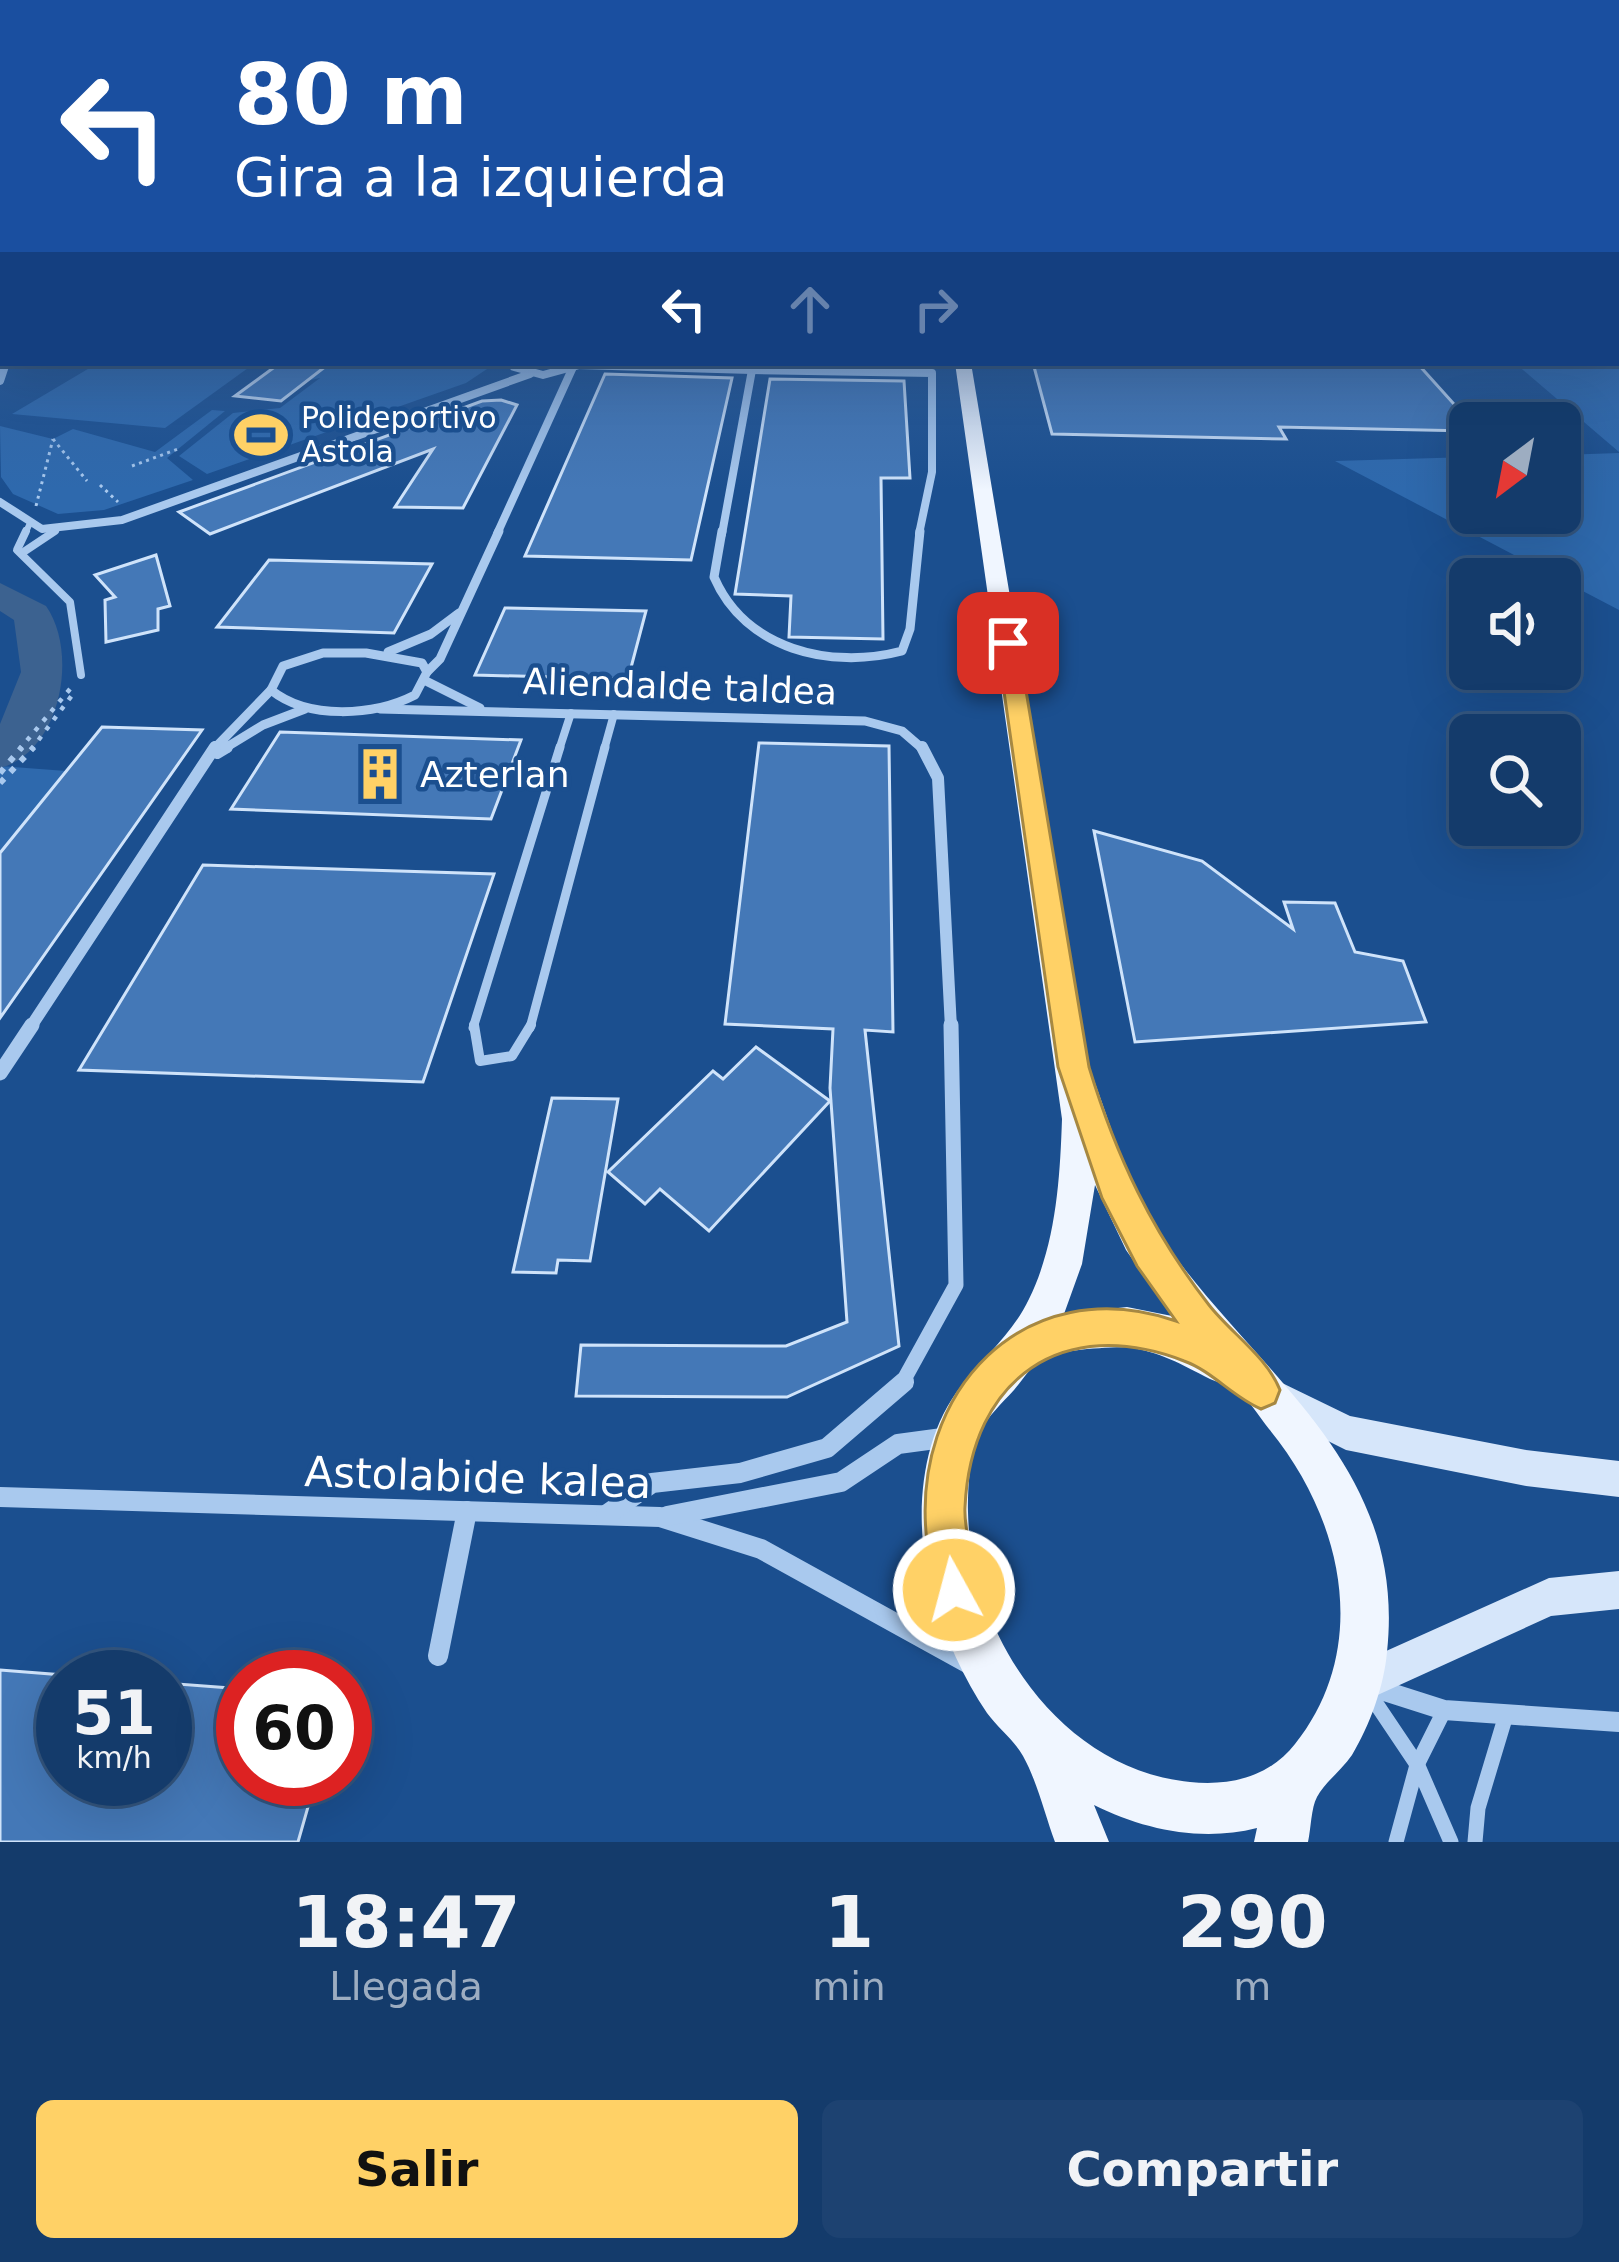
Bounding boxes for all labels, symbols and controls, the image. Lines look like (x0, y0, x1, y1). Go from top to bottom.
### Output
text: 80 m (234, 46, 468, 144)
icon: left (36, 48, 192, 204)
text: Gira a la izquierda (234, 146, 728, 209)
icon: left (651, 276, 717, 342)
icon: ahead (777, 276, 843, 342)
icon: right (903, 276, 969, 342)
place label: Polideportivo Astola (301, 400, 496, 469)
north arrow (1449, 402, 1581, 534)
map controls (1449, 402, 1581, 846)
sports icon: Polideportivo Astola (232, 406, 290, 464)
button: sound (1449, 558, 1581, 690)
pin (957, 592, 1059, 694)
icon: arrive (975, 610, 1041, 676)
street label: Aliendalde taldea (522, 661, 838, 712)
button: search (1449, 714, 1581, 846)
building icon: Azterlan (351, 745, 409, 803)
place label: Azterlan (420, 754, 569, 795)
street label: Astolabide kalea (304, 1447, 652, 1508)
position arrow (891, 1527, 1017, 1653)
speed limit sign: 60 (216, 1650, 372, 1806)
text: 51 (72, 1678, 156, 1748)
text: km/h (76, 1740, 152, 1775)
text: 18:47 (291, 1880, 521, 1964)
text: 1 (824, 1880, 874, 1964)
text: 290 (1177, 1880, 1327, 1964)
text: Llegada (329, 1964, 483, 2009)
text: min (812, 1964, 886, 2009)
text: m (1233, 1964, 1271, 2009)
button: Salir (36, 2100, 798, 2238)
button: Compartir (822, 2100, 1583, 2238)

